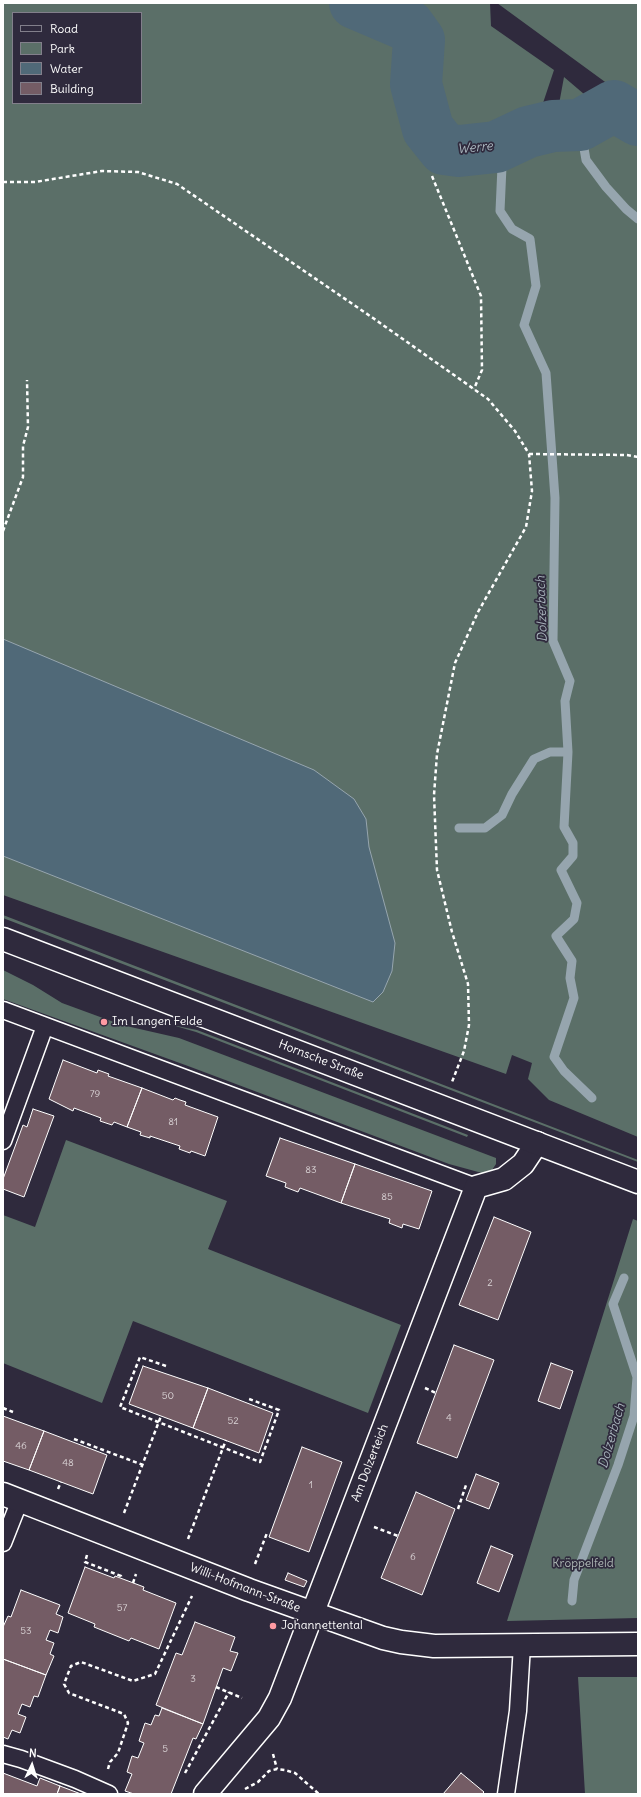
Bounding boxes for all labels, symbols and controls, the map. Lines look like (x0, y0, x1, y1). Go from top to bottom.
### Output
legend (12, 12, 142, 104)
text: Road (50, 21, 78, 36)
text: Park (50, 41, 75, 56)
text: Water (50, 61, 83, 76)
text: Building (50, 81, 94, 96)
water label: Werre (456, 138, 494, 158)
water label: Dolzerbach (533, 576, 551, 642)
place label: Im Langen Felde (112, 1015, 202, 1029)
marker: Im Langen Felde (99, 1017, 109, 1027)
street label: Hornsche Straße (276, 1037, 366, 1083)
house number: 79 (90, 1088, 100, 1100)
house number: 81 (168, 1116, 178, 1128)
house number: 83 (305, 1164, 317, 1176)
house number: 85 (381, 1191, 393, 1203)
house number: 2 (487, 1277, 493, 1289)
house number: 50 (162, 1390, 174, 1402)
water label: Dolzerbach (595, 1402, 629, 1470)
house number: 4 (446, 1412, 452, 1424)
house number: 52 (227, 1415, 239, 1427)
street label: Am Dolzerteich (349, 1422, 391, 1504)
house number: 46 (15, 1440, 27, 1452)
house number: 48 (62, 1457, 74, 1469)
house number: 1 (309, 1479, 313, 1491)
house number: 6 (410, 1551, 416, 1563)
park label: Kröppelfeld (552, 1557, 614, 1571)
street label: Willi-Hofmann-Straße (188, 1560, 302, 1616)
house number: 57 (117, 1602, 127, 1614)
place label: Johannettental (281, 1619, 363, 1633)
marker: Johannettental (268, 1621, 278, 1631)
house number: 53 (20, 1625, 32, 1637)
house number: 3 (190, 1673, 196, 1685)
house number: 5 (162, 1743, 168, 1755)
north arrow (12, 1745, 52, 1785)
text: N (29, 1746, 37, 1760)

